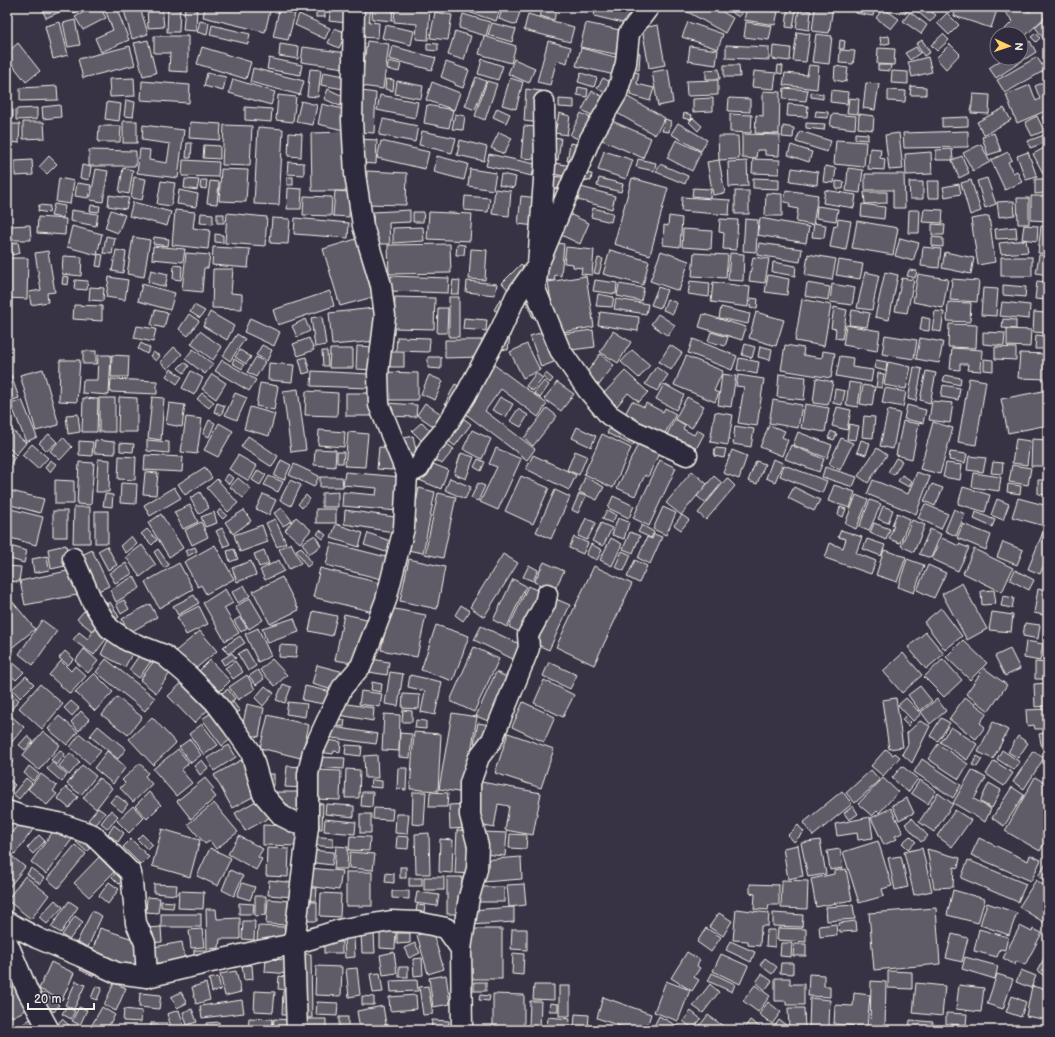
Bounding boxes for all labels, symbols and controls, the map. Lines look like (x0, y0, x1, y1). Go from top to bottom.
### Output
north arrow (989, 26, 1029, 66)
text: N (1012, 42, 1025, 51)
scale bar (28, 985, 94, 1011)
text: 20 m (34, 992, 61, 1007)

